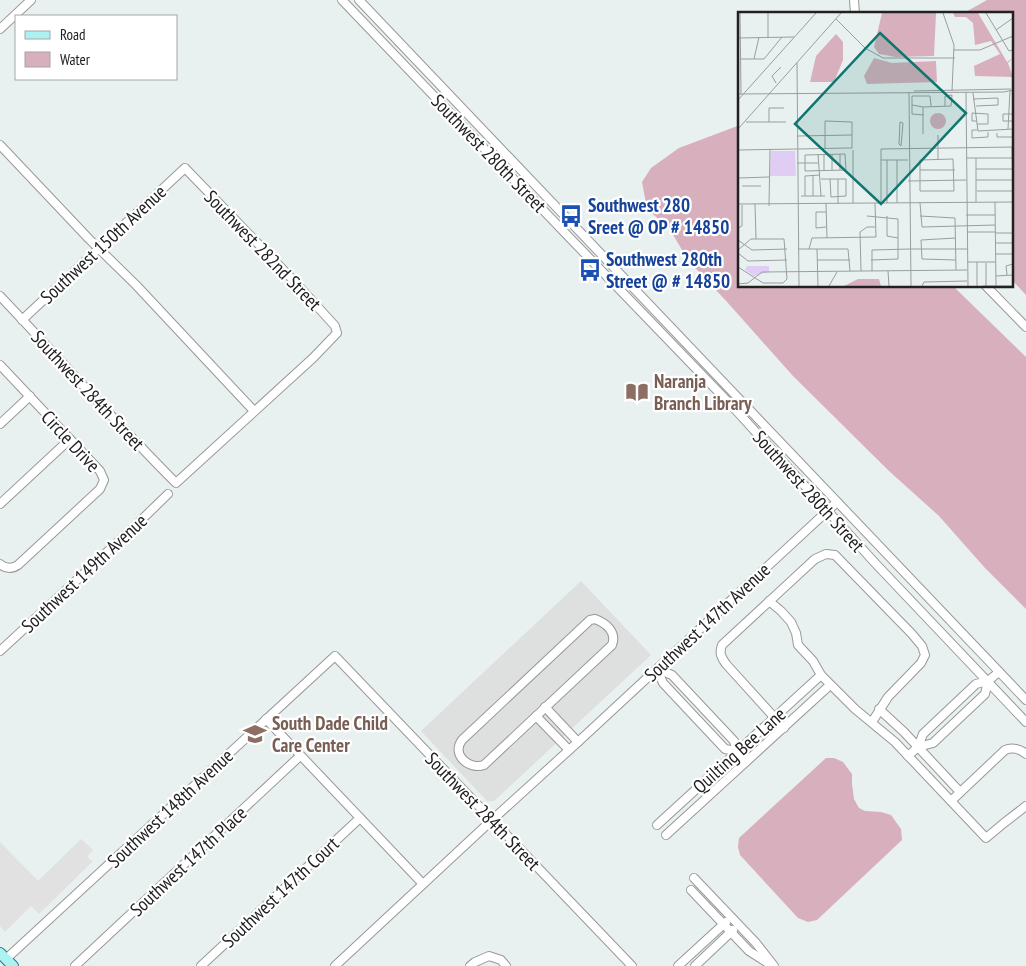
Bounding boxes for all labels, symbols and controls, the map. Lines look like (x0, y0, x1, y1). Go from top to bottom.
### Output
inset map (738, 12, 1014, 288)
legend (15, 15, 178, 80)
text: Road (60, 25, 86, 44)
text: Water (60, 50, 91, 69)
street label: Southwest 280th Street (426, 89, 552, 218)
street label: Southwest 150th Avenue (35, 179, 171, 309)
street label: Southwest 282nd Street (199, 185, 327, 316)
place label: Southwest 280 Sreet @ OP # 14850 (588, 193, 729, 239)
bus stop icon: Southwest 280 Sreet @ OP # 14850 (558, 203, 584, 229)
place label: Southwest 280th Street @ # 14850 (606, 247, 730, 293)
bus stop icon: Southwest 280th Street @ # 14850 (577, 257, 603, 283)
street label: Southwest 284th Street (26, 325, 150, 456)
place label: Naranja Branch Library (654, 369, 752, 415)
library icon: Naranja Branch Library (624, 379, 650, 405)
street label: Circle Drive (36, 405, 106, 477)
street label: Southwest 280th Street (748, 425, 870, 557)
street label: Southwest 149th Avenue (16, 508, 152, 638)
street label: Southwest 147th Avenue (639, 557, 775, 686)
street label: Quilting Bee Lane (687, 702, 791, 798)
place label: South Dade Child Care Center (272, 711, 388, 757)
school or university icon: South Dade Child Care Center (242, 721, 268, 747)
street label: Southwest 148th Avenue (102, 743, 238, 873)
street label: Southwest 284th Street (420, 747, 546, 876)
street label: Southwest 147th Place (125, 801, 251, 921)
street label: Southwest 147th Court (216, 831, 344, 952)

